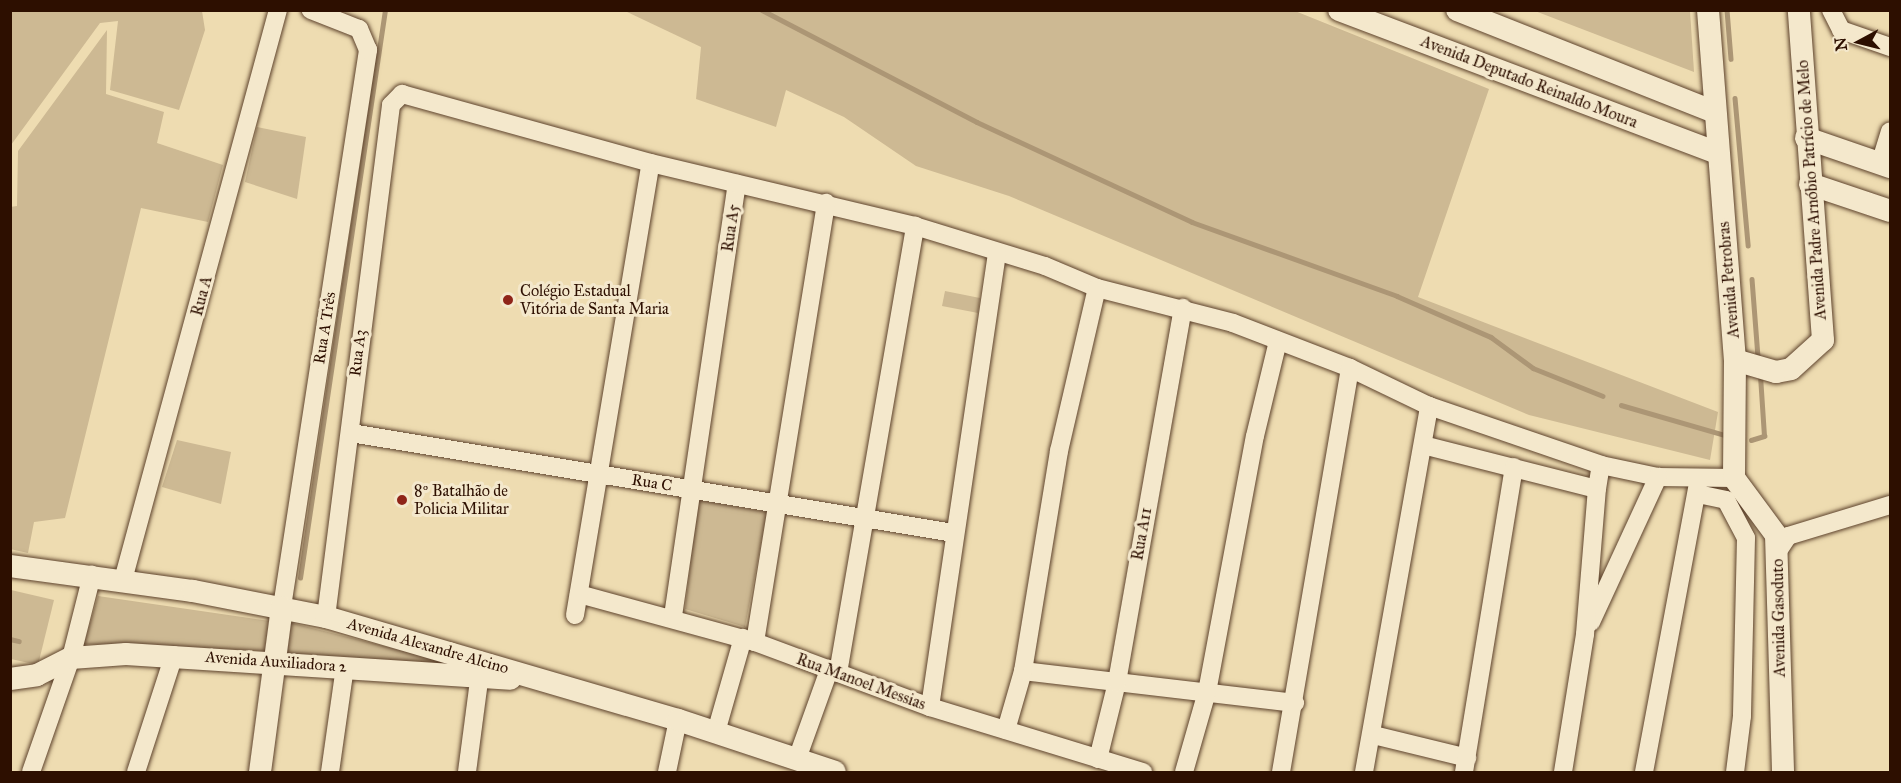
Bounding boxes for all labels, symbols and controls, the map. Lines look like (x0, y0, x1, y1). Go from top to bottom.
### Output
north arrow (1829, 12, 1889, 72)
street label: Avenida Deputado Reinaldo Moura (1418, 32, 1640, 132)
text: N (1830, 36, 1851, 52)
street label: Avenida Padre Arnóbio Patrício de Melo (1793, 59, 1831, 321)
street label: Rua A5 (718, 203, 744, 253)
street label: Avenida Petrobras (1714, 221, 1744, 339)
street label: Rua A (187, 274, 217, 318)
place label: Colégio Estadual Vitória de Santa Maria (520, 281, 669, 319)
street label: Rua A Três (310, 290, 340, 366)
marker: Colégio Estadual Vitória de Santa Maria (501, 293, 515, 307)
street label: Rua A3 (346, 328, 370, 378)
street label: Rua C (630, 470, 674, 496)
place label: 8º Batalhão de Policia Militar (414, 481, 509, 519)
marker: 8º Batalhão de Policia Militar (395, 493, 409, 507)
street label: Rua A11 (1128, 506, 1156, 562)
street label: Avenida Gasoduto (1768, 559, 1790, 677)
street label: Avenida Alexandre Alcino (345, 614, 511, 678)
street label: Avenida Auxiliadora 2 (205, 647, 347, 677)
street label: Rua Manoel Messias (794, 650, 928, 714)

